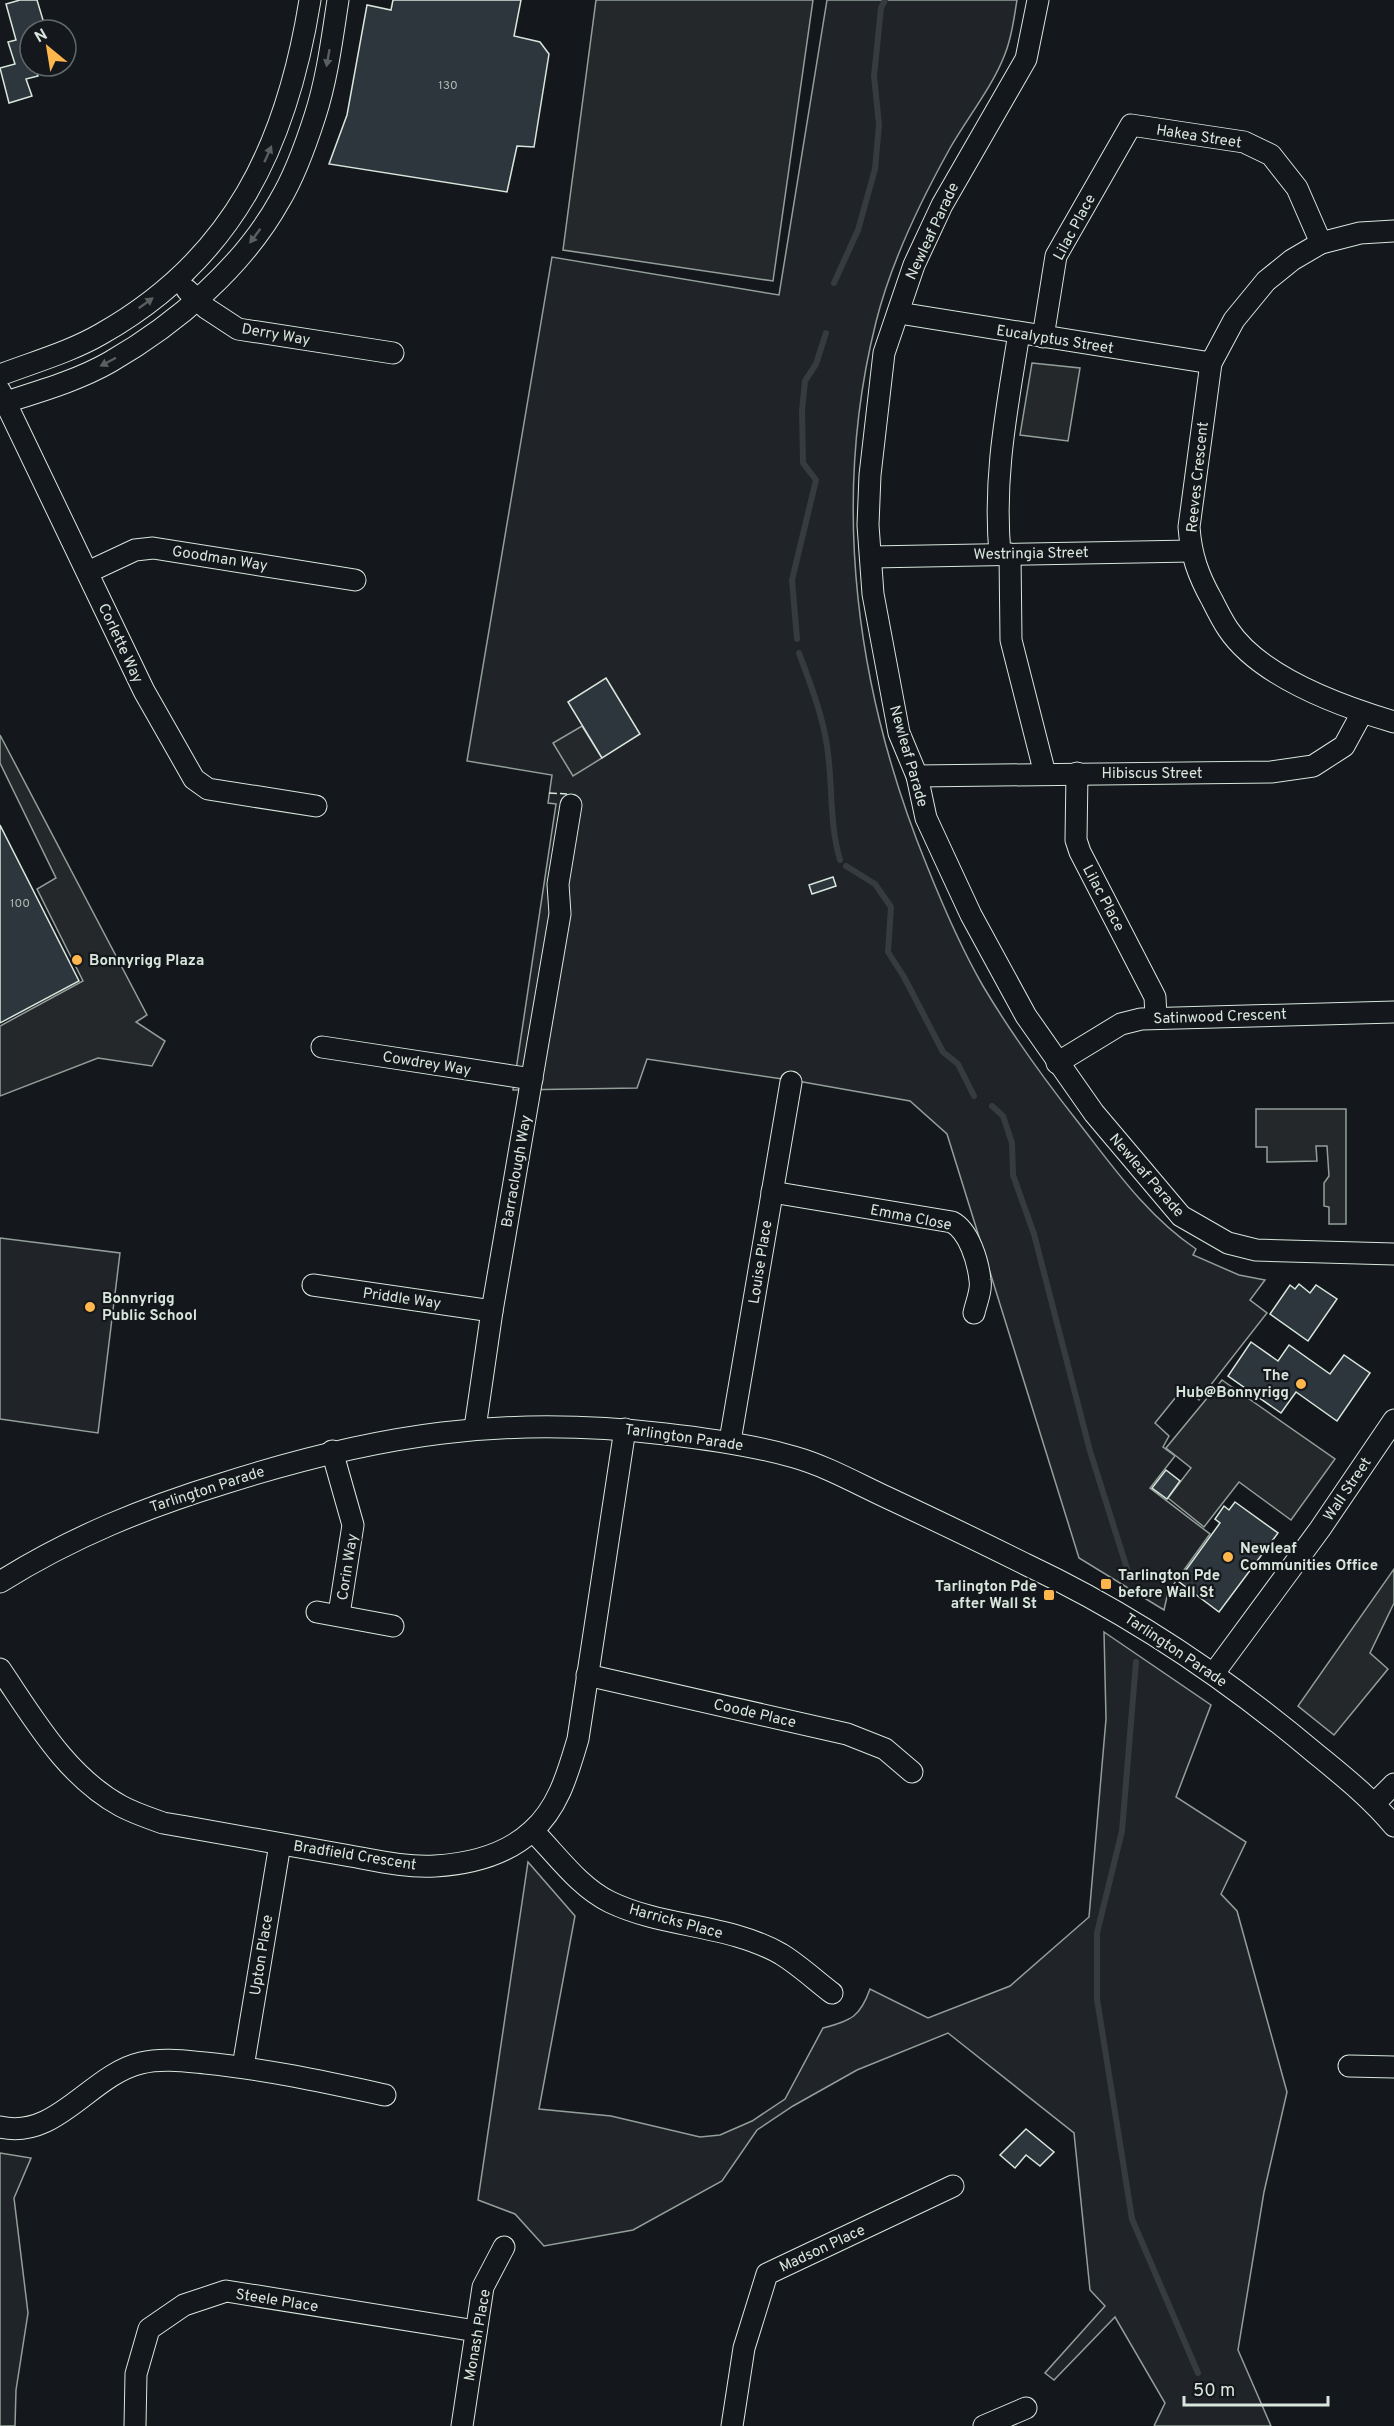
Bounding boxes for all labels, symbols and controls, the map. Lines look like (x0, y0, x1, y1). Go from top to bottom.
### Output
north arrow (18, 18, 78, 78)
text: N (32, 25, 51, 48)
one-way arrow (324, 48, 333, 67)
house number: 130 (438, 78, 458, 94)
street label: Hakea Street (1155, 121, 1243, 154)
one-way arrow (264, 145, 274, 163)
street label: Newleaf Parade (903, 180, 964, 283)
street label: Lilac Place (1050, 191, 1101, 264)
one-way arrow (249, 228, 261, 244)
one-way arrow (137, 297, 153, 309)
street label: Derry Way (240, 320, 312, 351)
street label: Eucalyptus Street (995, 322, 1115, 359)
one-way arrow (99, 357, 116, 367)
street label: Reeves Crescent (1183, 421, 1214, 534)
street label: Goodman Way (171, 543, 269, 576)
street label: Westringia Street (973, 544, 1089, 565)
street label: Corlette Way (93, 601, 146, 687)
street label: Newleaf Parade (884, 703, 931, 810)
street label: Hibiscus Street (1101, 765, 1203, 784)
street label: Lilac Place (1077, 862, 1128, 935)
house number: 100 (10, 896, 30, 912)
place label: Bonnyrigg Plaza (89, 952, 204, 971)
marker: Bonnyrigg Plaza (70, 953, 84, 967)
street label: Satinwood Crescent (1153, 1006, 1287, 1029)
street label: Cowdrey Way (381, 1048, 472, 1081)
street label: Barraclough Way (498, 1114, 537, 1229)
street label: Newleaf Parade (1104, 1130, 1187, 1222)
street label: Emma Close (868, 1201, 953, 1236)
street label: Louise Place (745, 1219, 777, 1306)
street label: Priddle Way (361, 1285, 442, 1314)
place label: Bonnyrigg Public School (102, 1290, 197, 1326)
marker: Bonnyrigg Public School (83, 1300, 97, 1314)
place label: The Hub@Bonnyrigg (1175, 1367, 1289, 1403)
marker: The Hub@Bonnyrigg (1294, 1377, 1308, 1391)
street label: Tarlington Parade (623, 1421, 744, 1456)
street label: Wall Street (1320, 1454, 1376, 1525)
street label: Tarlington Parade (148, 1463, 267, 1518)
street label: Corin Way (334, 1532, 363, 1602)
place label: Newleaf Communities Office (1240, 1540, 1378, 1576)
marker: Newleaf Communities Office (1221, 1550, 1235, 1564)
place label: Tarlington Pde before Wall St (1118, 1567, 1220, 1603)
marker: Tarlington Pde before Wall St (1099, 1577, 1113, 1591)
place label: Tarlington Pde after Wall St (935, 1578, 1037, 1614)
marker: Tarlington Pde after Wall St (1042, 1588, 1056, 1602)
street label: Tarlington Parade (1120, 1610, 1230, 1693)
street label: Coode Place (711, 1696, 798, 1733)
street label: Bradfield Crescent (292, 1837, 418, 1876)
street label: Harricks Place (627, 1901, 725, 1944)
street label: Upton Place (247, 1913, 278, 1997)
street label: Madson Place (777, 2221, 869, 2278)
street label: Steele Place (234, 2286, 319, 2317)
street label: Monash Place (461, 2288, 496, 2383)
scale bar (1184, 2369, 1328, 2407)
text: 50 m (1193, 2380, 1235, 2403)

